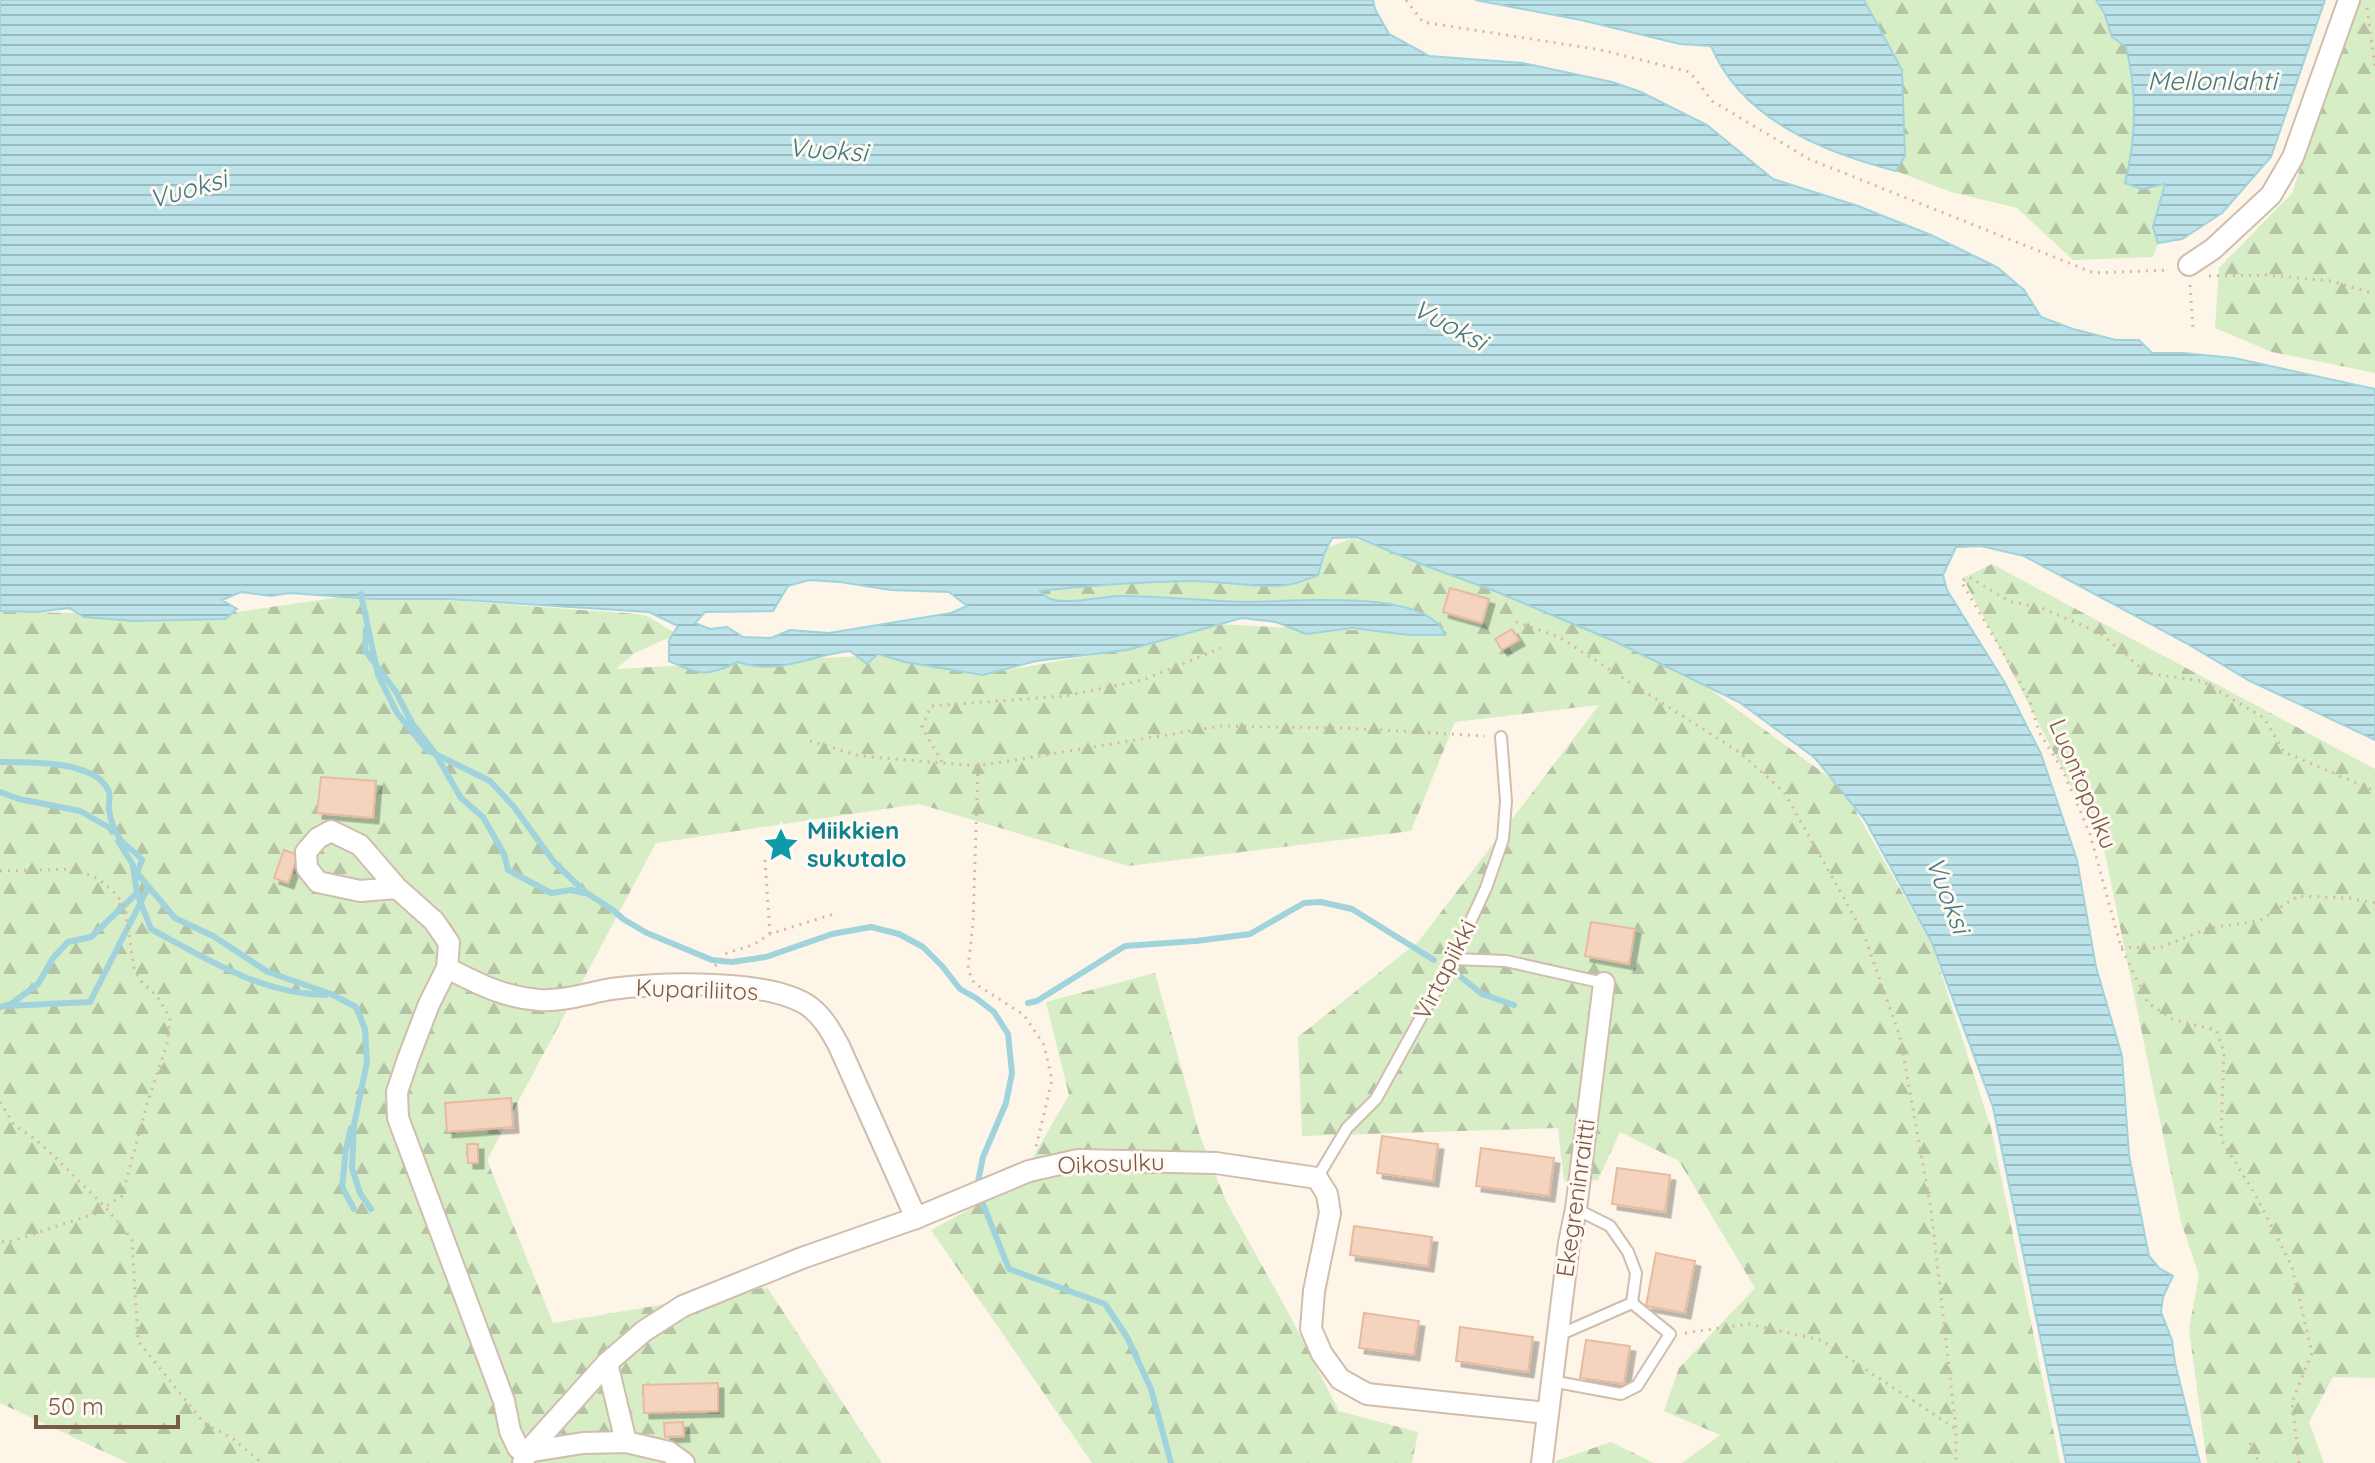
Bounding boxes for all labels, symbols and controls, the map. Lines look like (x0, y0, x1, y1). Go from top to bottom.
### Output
water label: Mellonlahti (2147, 64, 2280, 97)
water label: Vuoksi (787, 130, 872, 169)
water label: Vuoksi (145, 161, 234, 215)
water label: Vuoksi (1408, 291, 1496, 359)
street label: Luontopolku (2043, 714, 2125, 853)
place label: Miikkien sukutalo (807, 815, 906, 873)
place icon: Miikkien sukutalo (762, 826, 800, 864)
water label: Vuoksi (1919, 852, 1979, 941)
street label: Virtapiikki (1406, 914, 1482, 1025)
street label: Kupariliitos (635, 972, 759, 1006)
street label: Ekegreninraitti (1549, 1117, 1601, 1279)
street label: Oikosulku (1057, 1146, 1165, 1180)
scale bar (36, 1379, 178, 1429)
text: 50 m (48, 1391, 104, 1421)

